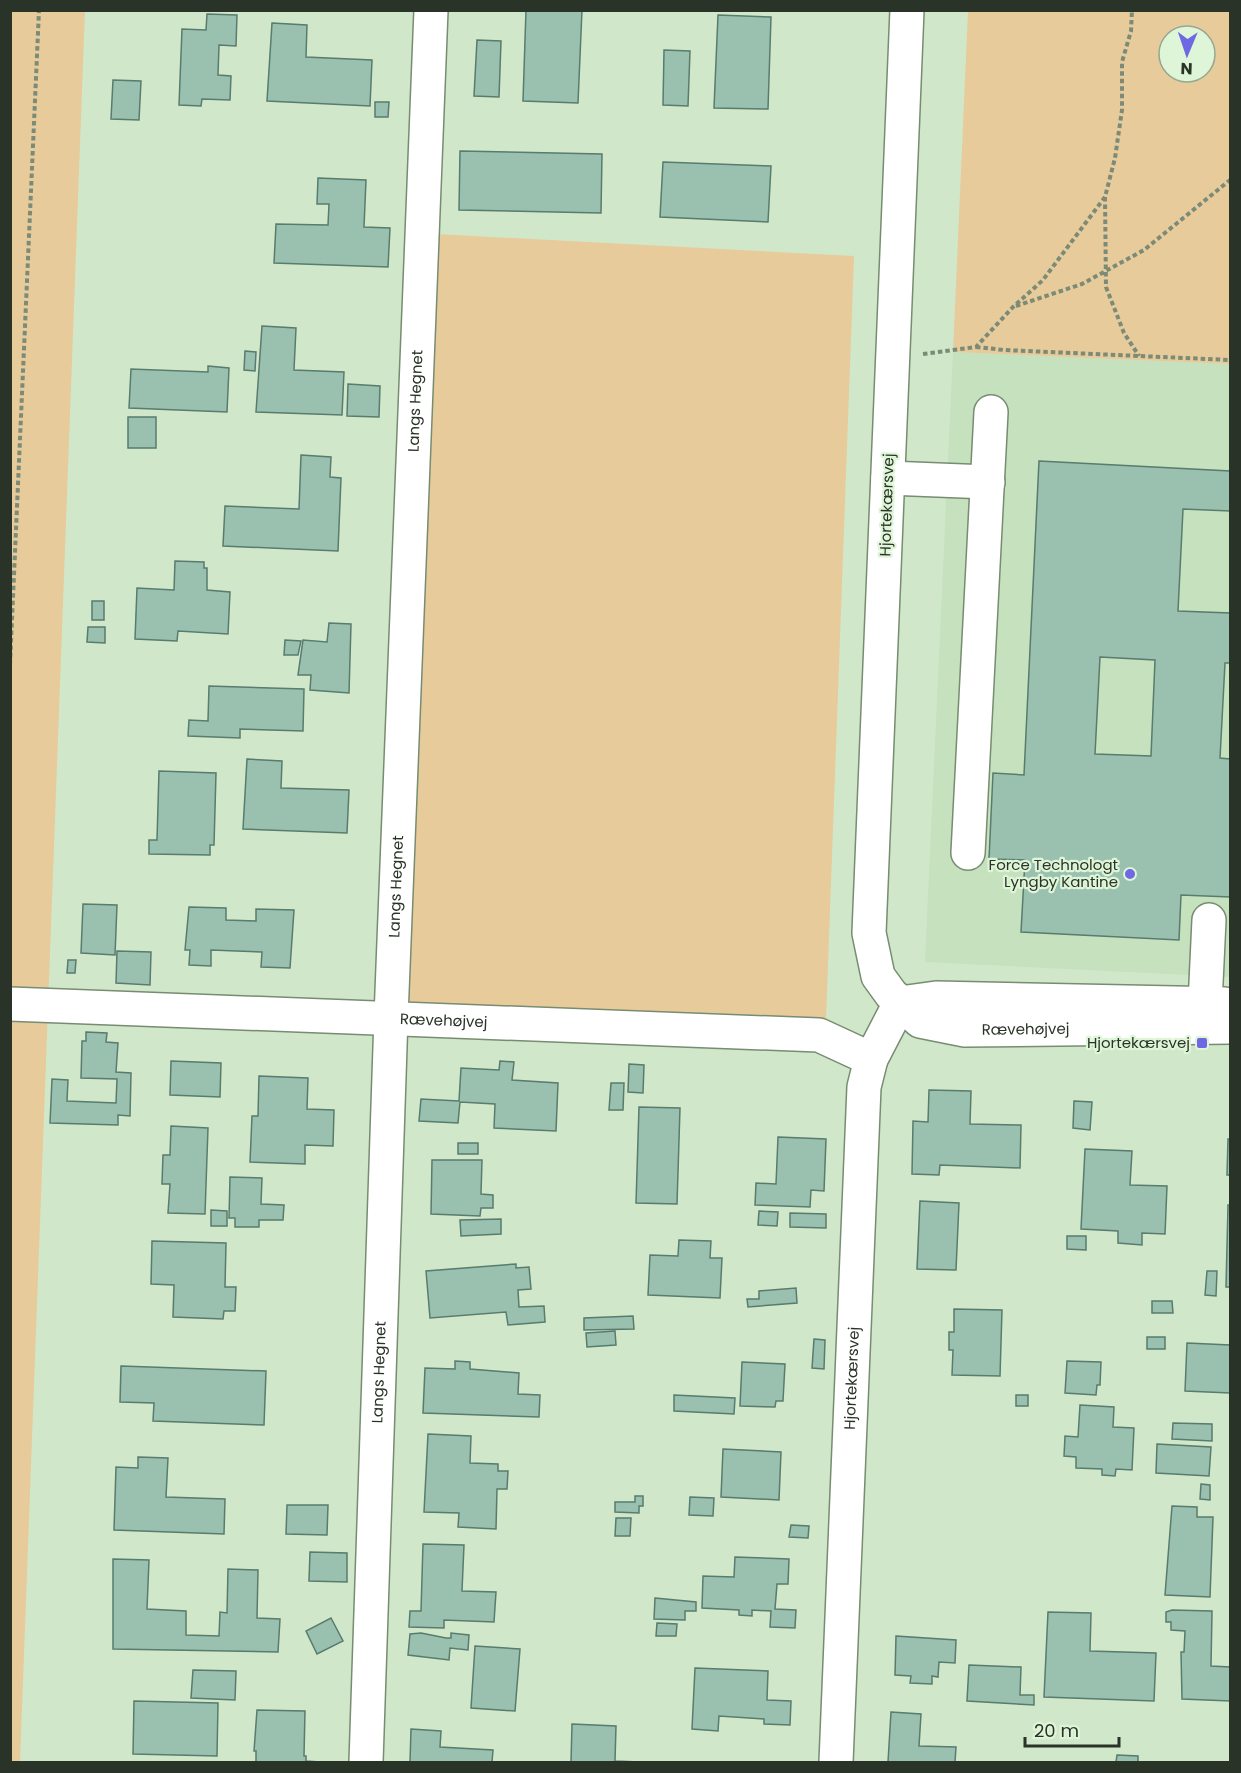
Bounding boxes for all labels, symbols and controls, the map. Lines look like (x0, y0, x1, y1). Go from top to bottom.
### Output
north arrow (1157, 24, 1217, 84)
text: N (1180, 57, 1193, 80)
street label: Langs Hegnet (402, 349, 427, 452)
street label: Hjortekærsvej (874, 453, 899, 557)
street label: Langs Hegnet (383, 835, 408, 938)
place label: Force Technologt Lyngby Kantine (989, 854, 1118, 892)
marker: Force Technologt Lyngby Kantine (1123, 867, 1137, 881)
street label: Rævehøjvej (399, 1008, 488, 1032)
street label: Rævehøjvej (982, 1018, 1070, 1040)
place label: Hjortekærsvej (1087, 1032, 1190, 1053)
marker: Hjortekærsvej (1195, 1036, 1209, 1050)
street label: Langs Hegnet (366, 1321, 391, 1424)
street label: Hjortekærsvej (839, 1326, 864, 1430)
scale bar (1025, 1710, 1120, 1748)
text: 20 m (1034, 1718, 1079, 1743)

